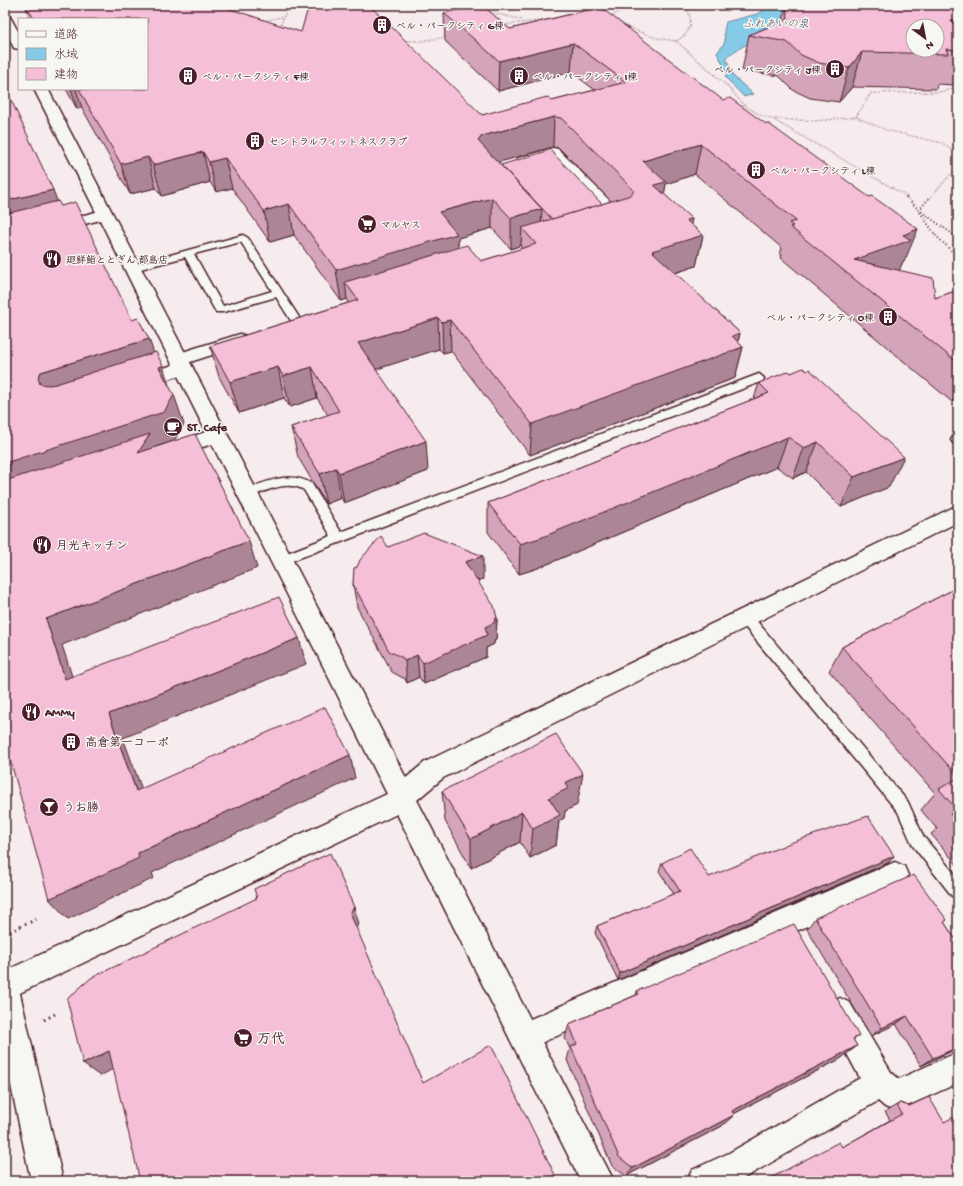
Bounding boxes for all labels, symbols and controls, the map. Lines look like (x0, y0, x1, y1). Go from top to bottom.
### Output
building icon: ベル・パークシティ G棟 (371, 14, 393, 36)
legend (18, 18, 148, 90)
water label: ふれあいの泉 (743, 18, 809, 31)
north arrow (905, 18, 945, 58)
place label: ベル・パークシティ G棟 (396, 21, 504, 33)
text: 道路 (54, 28, 78, 43)
text: N (923, 38, 935, 52)
text: 水域 (54, 48, 78, 63)
building icon: ベル・パークシティ J棟 (824, 58, 846, 80)
building icon: ベル・パークシティ F棟 (177, 65, 199, 87)
building icon: ベル・パークシティ I棟 (508, 65, 530, 87)
place label: ベル・パークシティ J棟 (714, 65, 821, 77)
text: 建物 (54, 68, 78, 83)
place label: ベル・パークシティ F棟 (202, 72, 309, 84)
place label: ベル・パークシティ I棟 (533, 72, 637, 84)
building icon: セントラルフィットネスクラブ (244, 130, 266, 152)
place label: セントラルフィットネスクラブ (269, 136, 408, 149)
building icon: ベル・パークシティ L棟 (745, 159, 767, 181)
place label: ベル・パークシティ L棟 (770, 166, 875, 178)
supermarket icon: マルヤス (356, 213, 378, 235)
place label: マルヤス (381, 220, 421, 232)
restaurant icon: 廻鮮鮨ととぎん 都島店 (41, 248, 63, 270)
place label: 廻鮮鮨ととぎん 都島店 (66, 255, 168, 267)
building icon: ベル・パークシティ O棟 (877, 306, 899, 328)
place label: ベル・パークシティ O棟 (766, 313, 874, 325)
cafe icon: ST. Cafe (162, 416, 184, 438)
place label: ST. Cafe (187, 422, 228, 436)
restaurant icon: 月光キッチン (31, 534, 53, 556)
place label: 月光キッチン (56, 539, 128, 554)
restaurant icon: AMMy (20, 701, 42, 723)
place label: AMMy (44, 707, 75, 721)
building icon: 高倉第一コーポ (60, 731, 82, 753)
place label: 高倉第一コーポ (85, 736, 169, 751)
bar icon: うお勝 (38, 796, 60, 818)
place label: うお勝 (63, 801, 99, 816)
supermarket icon: 万代 (232, 1027, 254, 1049)
place label: 万代 (257, 1032, 285, 1049)

